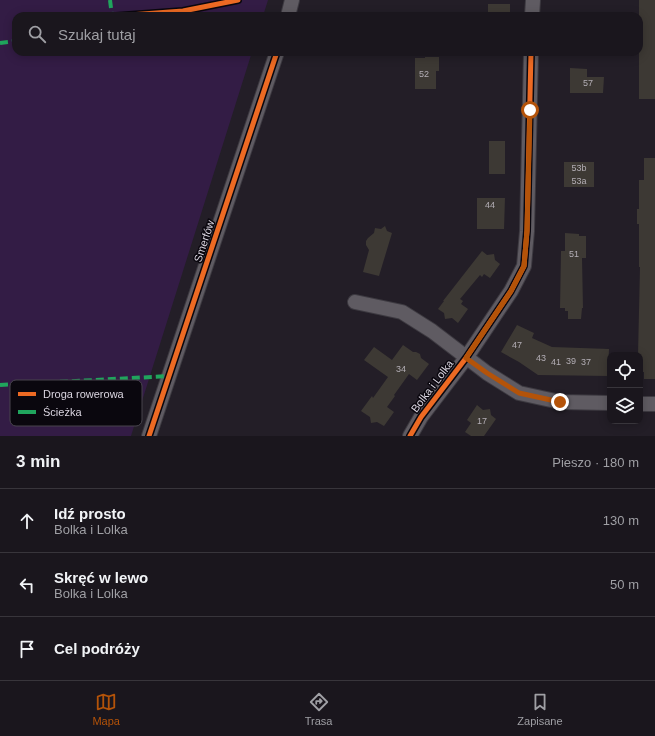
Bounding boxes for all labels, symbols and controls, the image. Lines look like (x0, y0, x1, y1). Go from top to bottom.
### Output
search box (12, 12, 643, 56)
icon: search (26, 23, 48, 45)
text: Szukaj tutaj (58, 26, 136, 43)
house number: 52 (419, 69, 429, 79)
house number: 57 (583, 78, 593, 88)
route start (521, 101, 539, 119)
house number: 53b (571, 163, 587, 173)
house number: 53a (571, 176, 587, 186)
house number: 44 (485, 200, 495, 210)
street label: Smerfów (192, 218, 216, 263)
house number: 51 (569, 249, 579, 259)
house number: 47 (512, 340, 522, 350)
map controls (607, 352, 643, 424)
button: locate (607, 352, 643, 388)
house number: 43 (536, 353, 546, 363)
house number: 39 (566, 356, 576, 366)
street label: Bolka i Lolka (408, 357, 456, 415)
house number: 41 (551, 357, 561, 367)
house number: 37 (581, 357, 591, 367)
house number: 34 (396, 364, 406, 374)
legend (10, 380, 142, 426)
text: Droga rowerowa (43, 388, 125, 400)
button: layers (607, 388, 643, 424)
route end (551, 393, 569, 411)
text: Ścieżka (43, 406, 82, 418)
house number: 17 (477, 416, 487, 426)
text: 3 min (16, 452, 60, 471)
text: Pieszo · 180 m (552, 455, 639, 470)
text: Idź prosto (54, 505, 126, 522)
icon: ahead (16, 510, 38, 532)
text: 130 m (603, 513, 639, 528)
text: Bolka i Lolka (54, 522, 128, 537)
text: Skręć w lewo (54, 569, 148, 586)
icon: left (16, 574, 38, 596)
text: 50 m (610, 577, 639, 592)
text: Bolka i Lolka (54, 586, 128, 601)
icon: arrive (16, 638, 38, 660)
text: Cel podróży (54, 640, 140, 657)
tab: Mapa (92, 691, 120, 727)
tab: Trasa (305, 691, 332, 727)
tab: Zapisane (517, 691, 563, 727)

